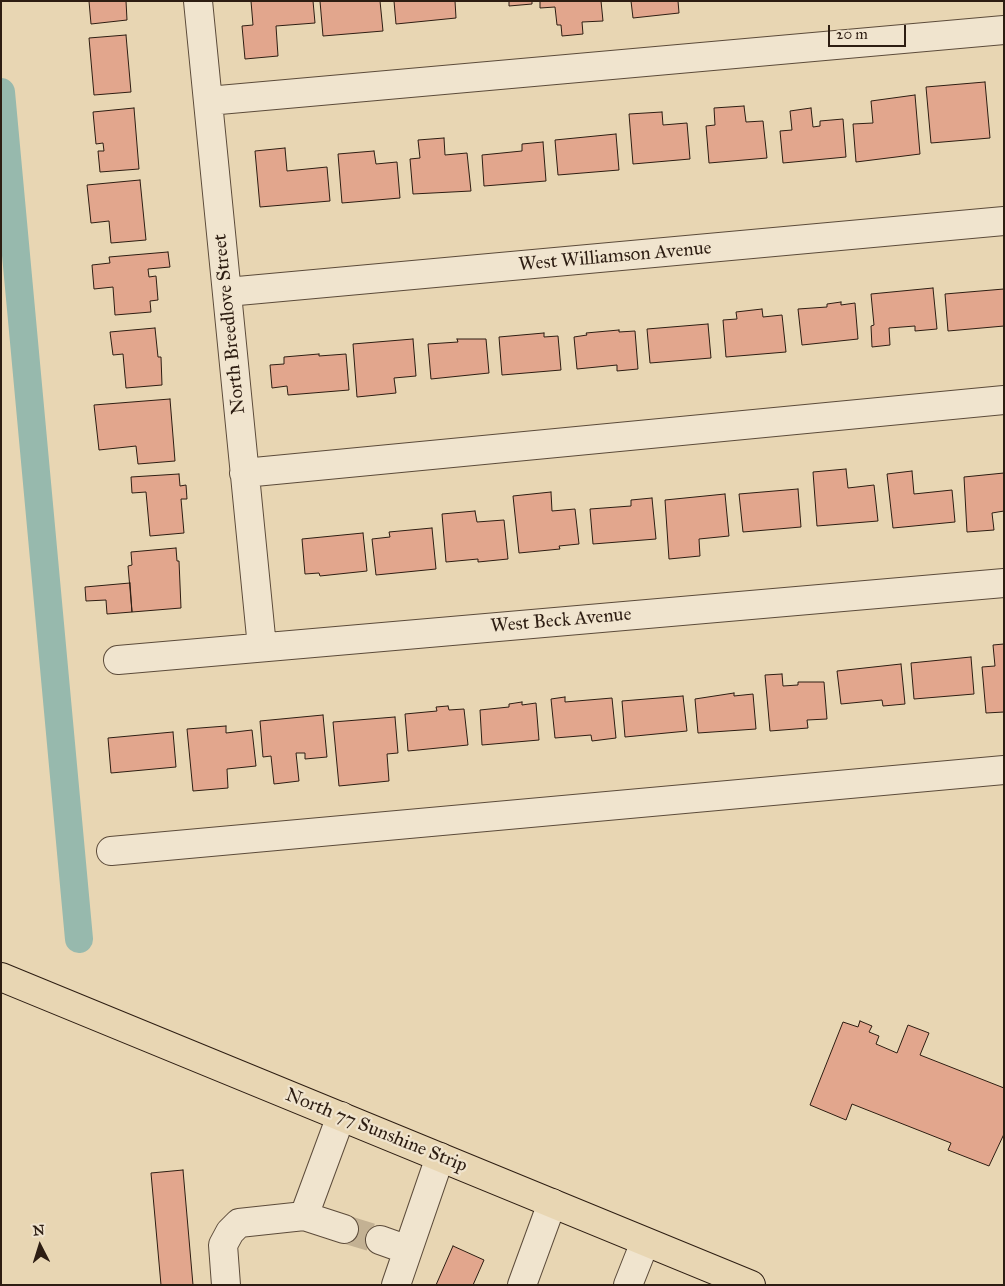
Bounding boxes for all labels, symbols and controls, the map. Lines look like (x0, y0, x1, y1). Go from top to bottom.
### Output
scale bar (830, 15, 908, 47)
text: 20 m (836, 25, 868, 43)
street label: North Breedlove Street (209, 233, 251, 415)
street label: West Williamson Avenue (518, 237, 712, 277)
street label: West Beck Avenue (490, 603, 632, 639)
street label: North 77 Sunshine Strip (282, 1084, 470, 1178)
north arrow (15, 1221, 65, 1271)
text: N (32, 1222, 45, 1240)

